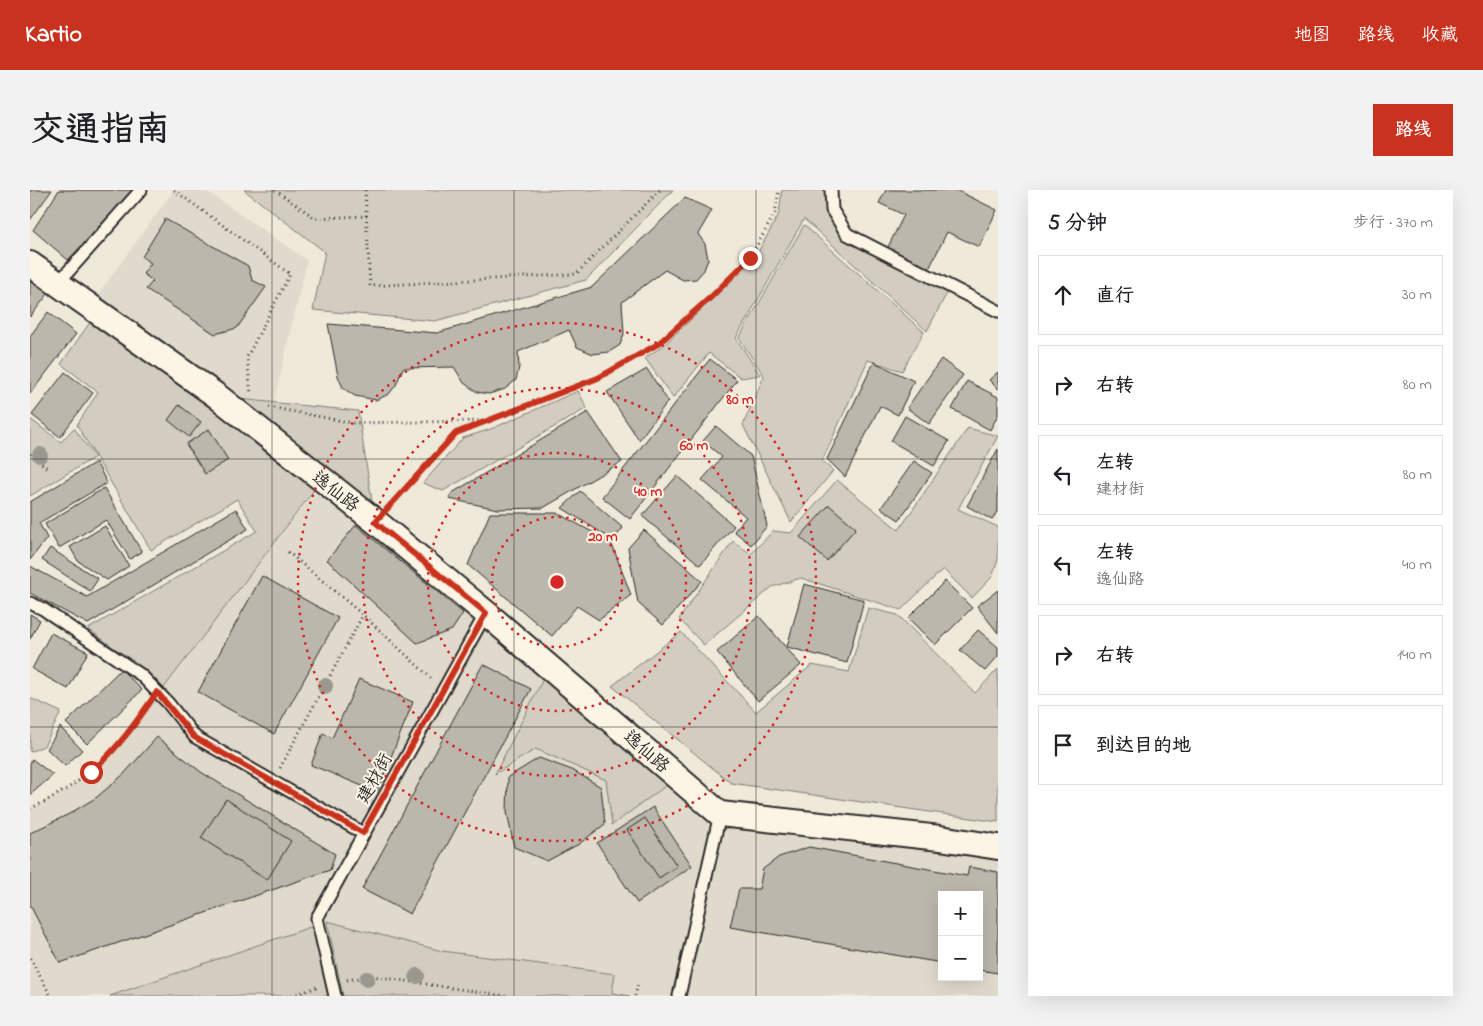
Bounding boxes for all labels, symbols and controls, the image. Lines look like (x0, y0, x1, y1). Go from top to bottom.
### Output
text: Kartio (25, 18, 82, 53)
text: 地图 (1294, 23, 1330, 49)
text: 路线 (1358, 23, 1394, 49)
text: 收藏 (1422, 23, 1458, 49)
button: 路线 (1373, 104, 1453, 156)
text: 交通指南 (30, 106, 170, 157)
text: 5 分钟 (1048, 209, 1107, 239)
text: 步行 · 370 m (1353, 211, 1433, 235)
route end (739, 247, 762, 270)
icon: ahead (1049, 281, 1077, 309)
text: 直行 (1096, 283, 1134, 310)
text: 30 m (1402, 283, 1432, 307)
icon: right (1049, 371, 1077, 399)
text: 右转 (1096, 373, 1134, 400)
text: 80 m (1403, 373, 1432, 397)
text: 80 m (725, 389, 754, 411)
text: 60 m (679, 435, 709, 457)
text: 左转 (1096, 450, 1134, 477)
icon: left (1049, 461, 1077, 489)
text: 80 m (1403, 463, 1432, 487)
street label: 逸仙路 (305, 466, 364, 519)
text: 建材街 (1096, 478, 1144, 502)
text: 40 m (633, 481, 662, 503)
text: 20 m (587, 526, 618, 548)
text: 左转 (1096, 540, 1134, 567)
icon: left (1049, 551, 1077, 579)
text: 40 m (1402, 553, 1432, 577)
text: 逸仙路 (1096, 568, 1144, 592)
centre of rings (548, 573, 566, 591)
icon: right (1049, 641, 1077, 669)
text: 右转 (1096, 643, 1134, 670)
text: 140 m (1397, 643, 1432, 667)
street label: 逸仙路 (617, 725, 675, 780)
icon: arrive (1049, 731, 1077, 759)
text: 到达目的地 (1096, 733, 1191, 760)
street label: 建材街 (351, 749, 400, 809)
route start (80, 761, 103, 784)
map controls (938, 891, 983, 981)
button: + (938, 891, 983, 936)
button: − (938, 936, 983, 981)

